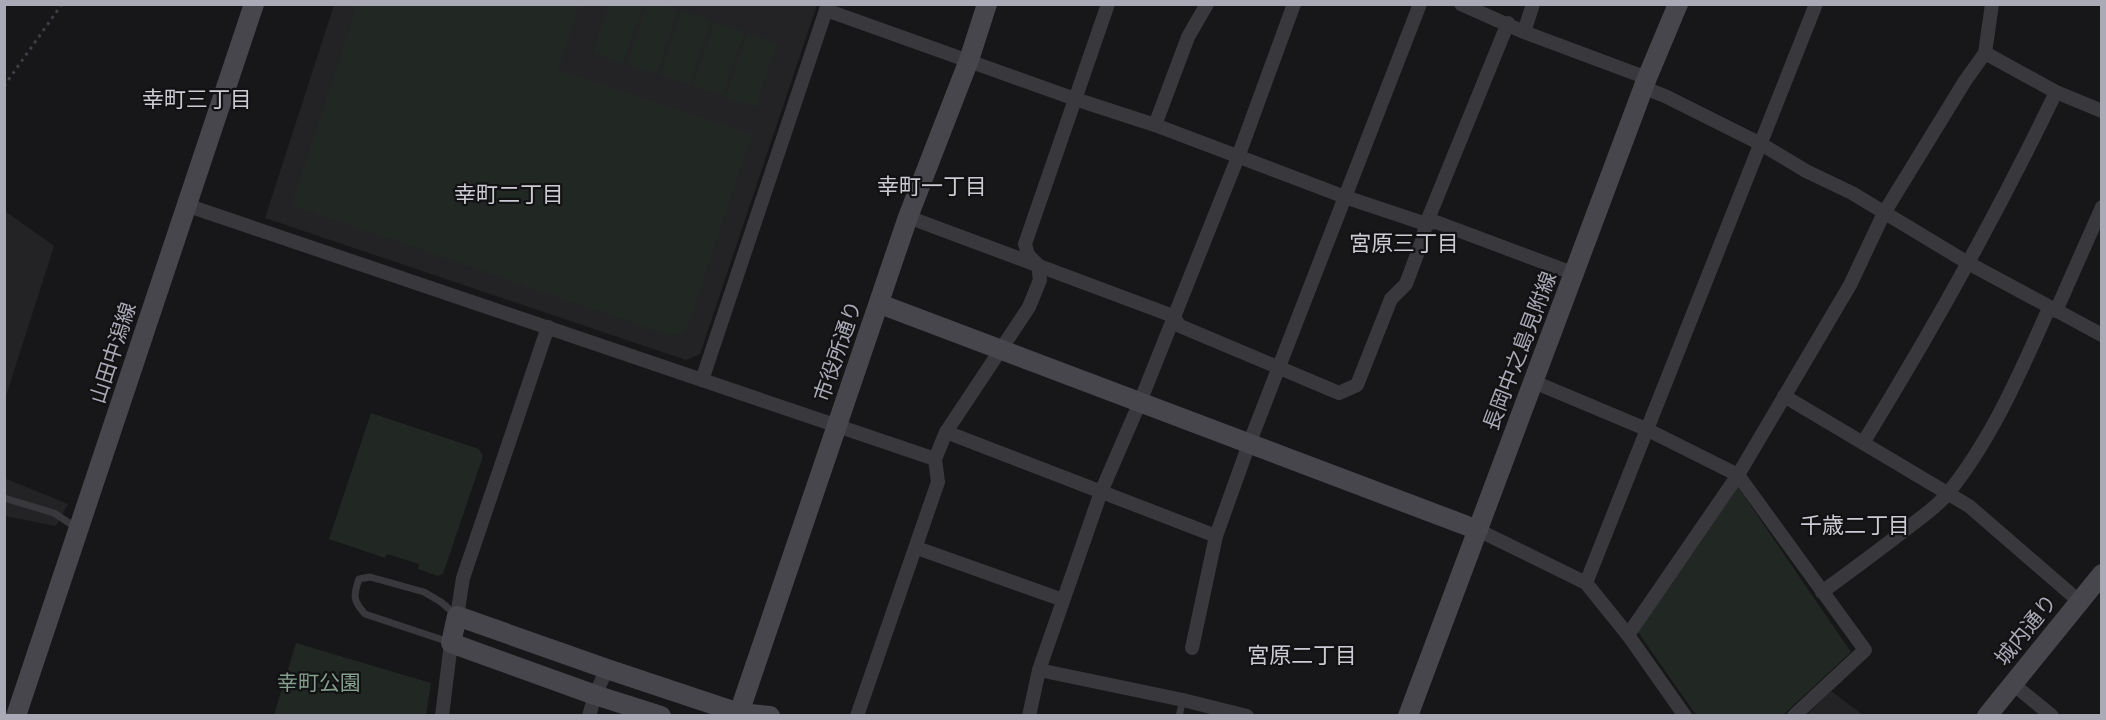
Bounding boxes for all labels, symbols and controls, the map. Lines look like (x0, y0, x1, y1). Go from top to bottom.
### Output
district label: 幸町三丁目 (142, 84, 252, 116)
district label: 幸町一丁目 (877, 171, 987, 203)
district label: 幸町二丁目 (454, 179, 564, 211)
district label: 宮原三丁目 (1349, 228, 1459, 260)
street label: 長岡中之島見附線 (1476, 267, 1564, 435)
street label: 市役所通り (807, 296, 869, 406)
street label: 山田中潟線 (83, 298, 143, 408)
district label: 千歳二丁目 (1800, 510, 1910, 542)
street label: 城内通り (1988, 588, 2064, 672)
district label: 宮原二丁目 (1247, 640, 1357, 672)
park label: 幸町公園 (277, 668, 361, 698)

